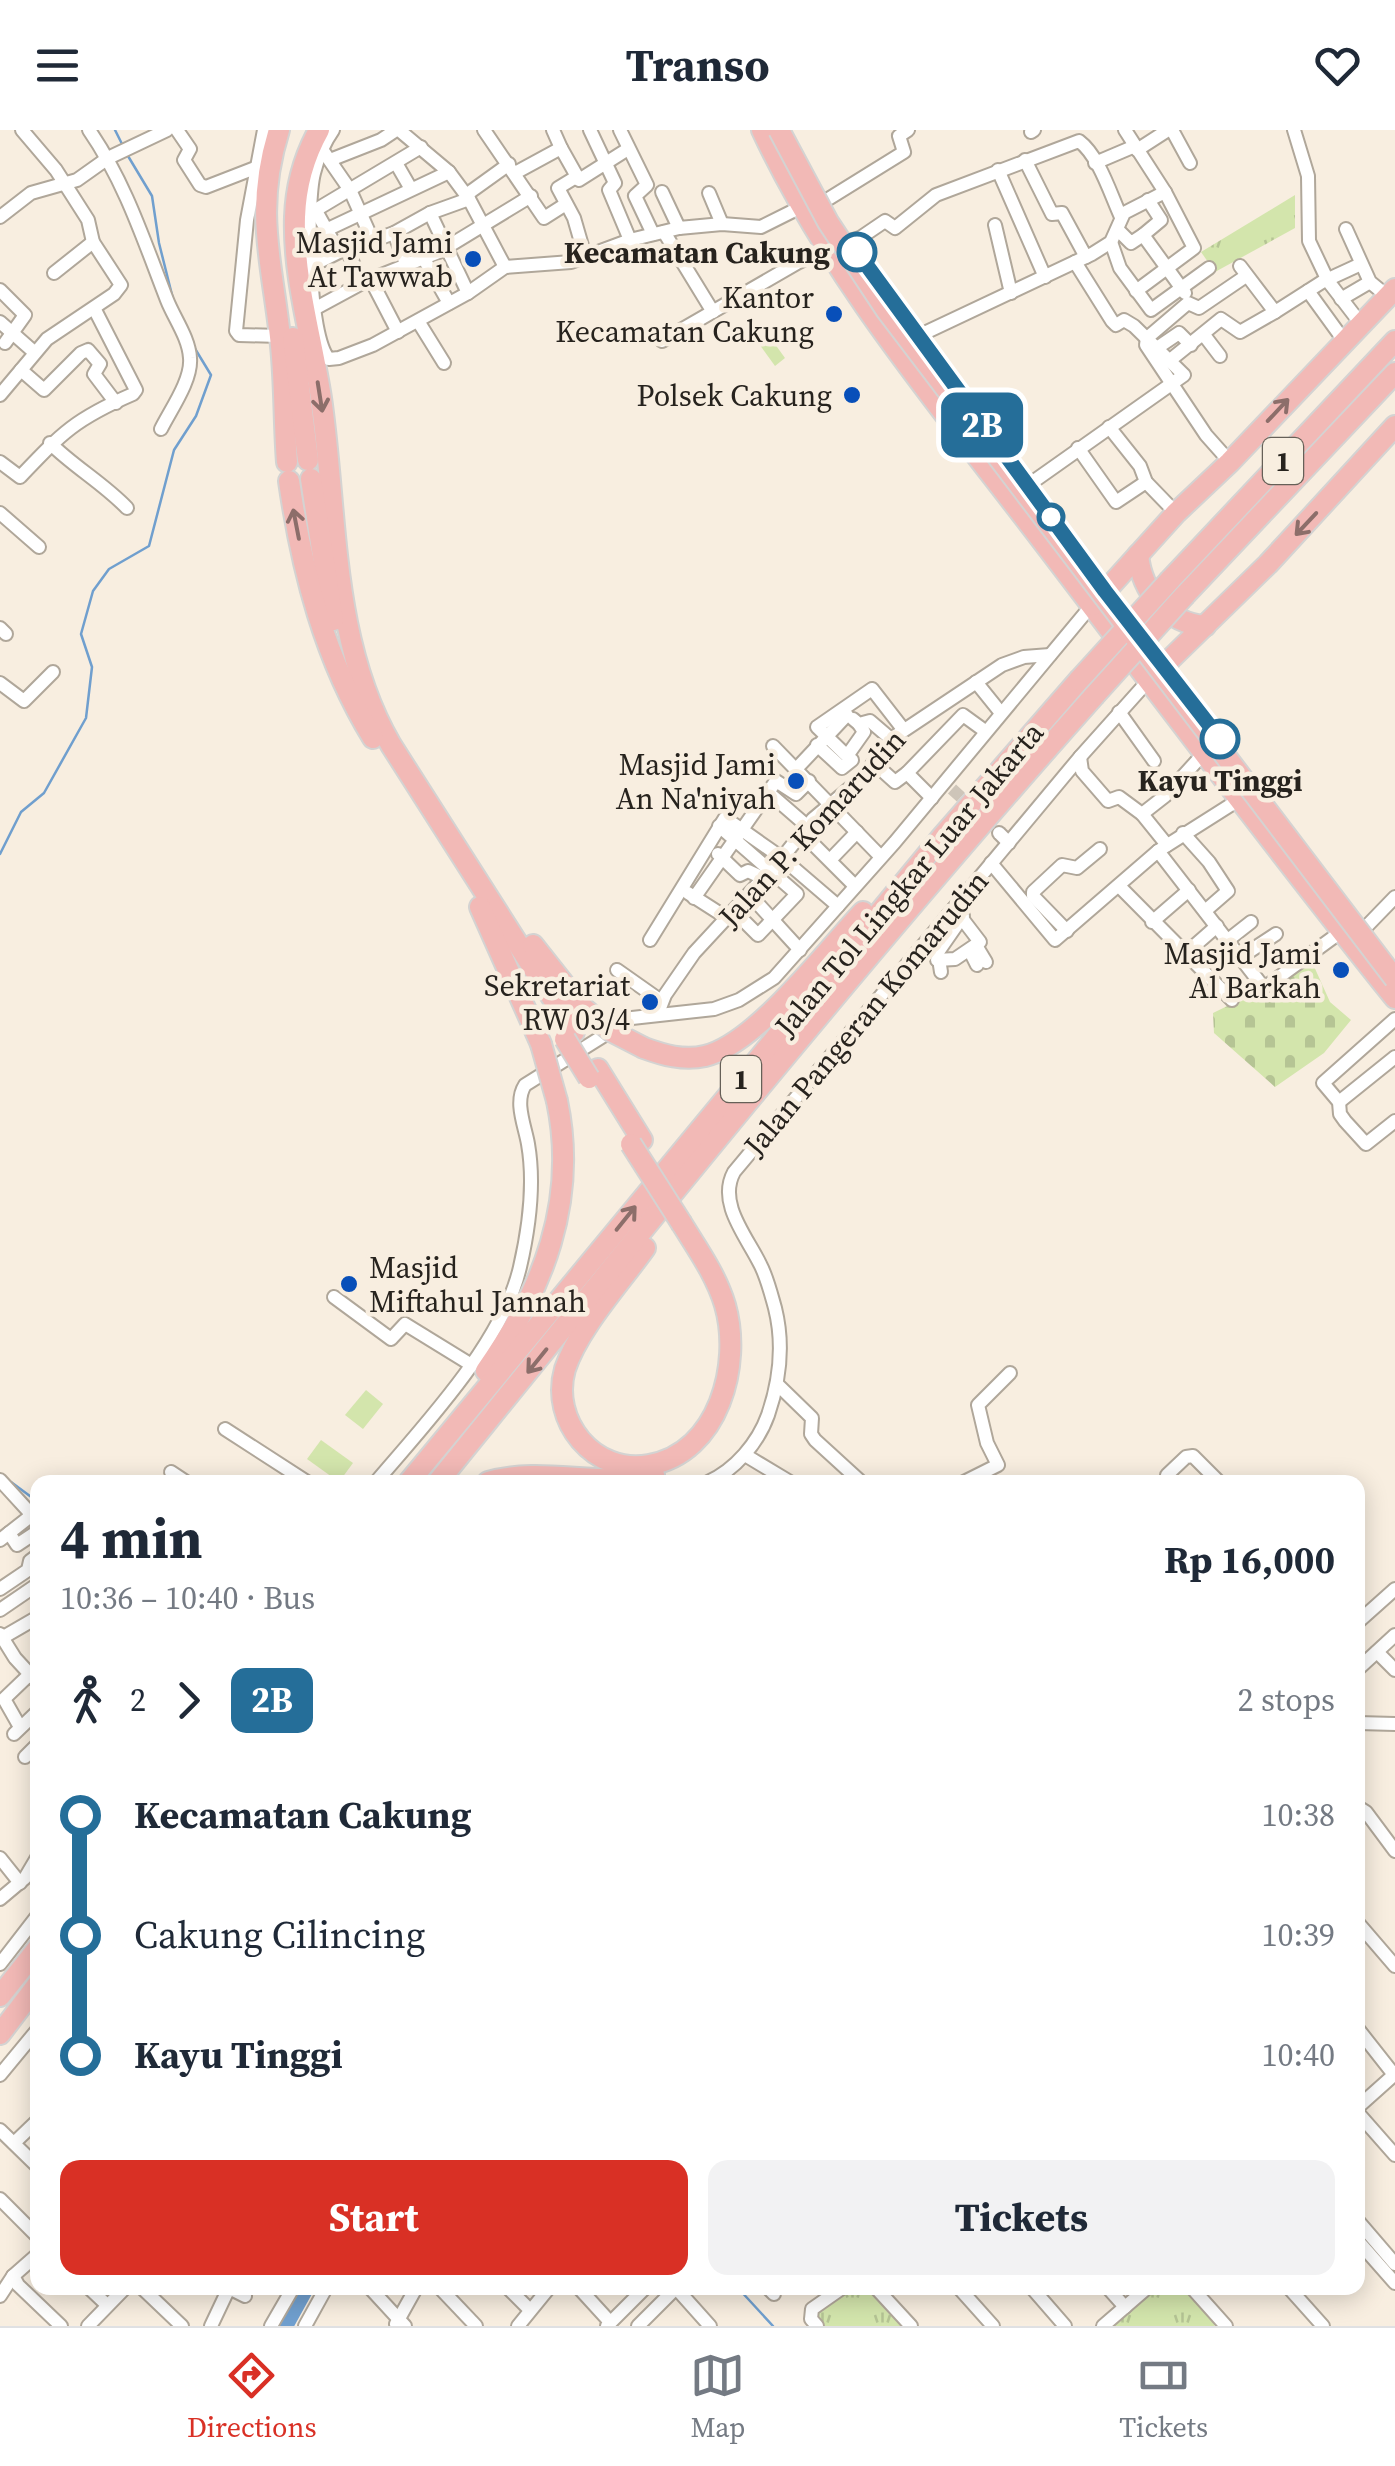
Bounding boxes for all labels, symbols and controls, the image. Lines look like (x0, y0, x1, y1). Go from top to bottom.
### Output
text: Transo (625, 34, 770, 96)
icon: menu (30, 38, 85, 93)
icon: heart (1310, 38, 1365, 93)
place label: Masjid Jami At Tawwab (295, 222, 453, 297)
place label: Kecamatan Cakung (564, 232, 830, 273)
marker: Kecamatan Cakung (838, 233, 876, 271)
marker: Masjid Jami At Tawwab (462, 248, 484, 270)
place label: Kantor Kecamatan Cakung (555, 277, 814, 352)
marker: Kantor Kecamatan Cakung (823, 303, 845, 325)
place label: Polsek Cakung (637, 375, 832, 416)
one-way arrow (312, 380, 330, 412)
marker: Polsek Cakung (841, 384, 863, 406)
line badge: 2B (937, 392, 1027, 458)
one-way arrow (1266, 398, 1290, 422)
text: 2B (961, 401, 1003, 449)
road number: 1 (1263, 438, 1303, 484)
unlabelled marker (1038, 504, 1064, 530)
one-way arrow (286, 509, 305, 541)
one-way arrow (1295, 511, 1318, 536)
street label: Jalan Tol Lingkar Luar Jakarta (765, 713, 1053, 1046)
street label: Jalan P. Komarudin (709, 720, 915, 937)
marker: Kayu Tinggi (1201, 720, 1239, 758)
place label: Masjid Jami An Na'niyah (616, 744, 776, 819)
place label: Kayu Tinggi (1138, 760, 1302, 801)
marker: Masjid Jami An Na'niyah (785, 770, 807, 792)
street label: Jalan Pangeran Komarudin (734, 862, 998, 1165)
place label: Masjid Jami Al Barkah (1163, 933, 1321, 1008)
marker: Masjid Jami Al Barkah (1330, 959, 1352, 981)
place label: Sekretariat RW 03/4 (484, 965, 630, 1040)
marker: Sekretariat RW 03/4 (639, 991, 661, 1013)
road number: 1 (721, 1056, 761, 1102)
one-way arrow (615, 1205, 637, 1231)
place label: Masjid Miftahul Jannah (369, 1247, 586, 1322)
marker: Masjid Miftahul Jannah (338, 1273, 360, 1295)
one-way arrow (526, 1347, 548, 1373)
text: 4 min (60, 1501, 203, 1576)
text: Rp 16,000 (1164, 1534, 1335, 1586)
text: 10:36 – 10:40 · Bus (60, 1576, 315, 1620)
icon: walk (60, 1673, 115, 1728)
icon: forward (161, 1673, 216, 1728)
text: 2B (251, 1676, 293, 1724)
text: 2 (130, 1678, 146, 1722)
text: 2 stops (1237, 1678, 1335, 1722)
text: Kecamatan Cakung (134, 1789, 471, 1841)
text: 10:38 (1261, 1793, 1335, 1837)
text: Cakung Cilincing (134, 1909, 425, 1961)
text: 10:39 (1261, 1913, 1335, 1957)
text: Kayu Tinggi (134, 2029, 343, 2081)
text: 10:40 (1261, 2033, 1335, 2077)
button: Start (60, 2160, 688, 2275)
button: Tickets (708, 2160, 1335, 2275)
tab: Directions (187, 2348, 317, 2446)
tab: Map (690, 2348, 745, 2446)
tab: Tickets (1119, 2348, 1208, 2446)

